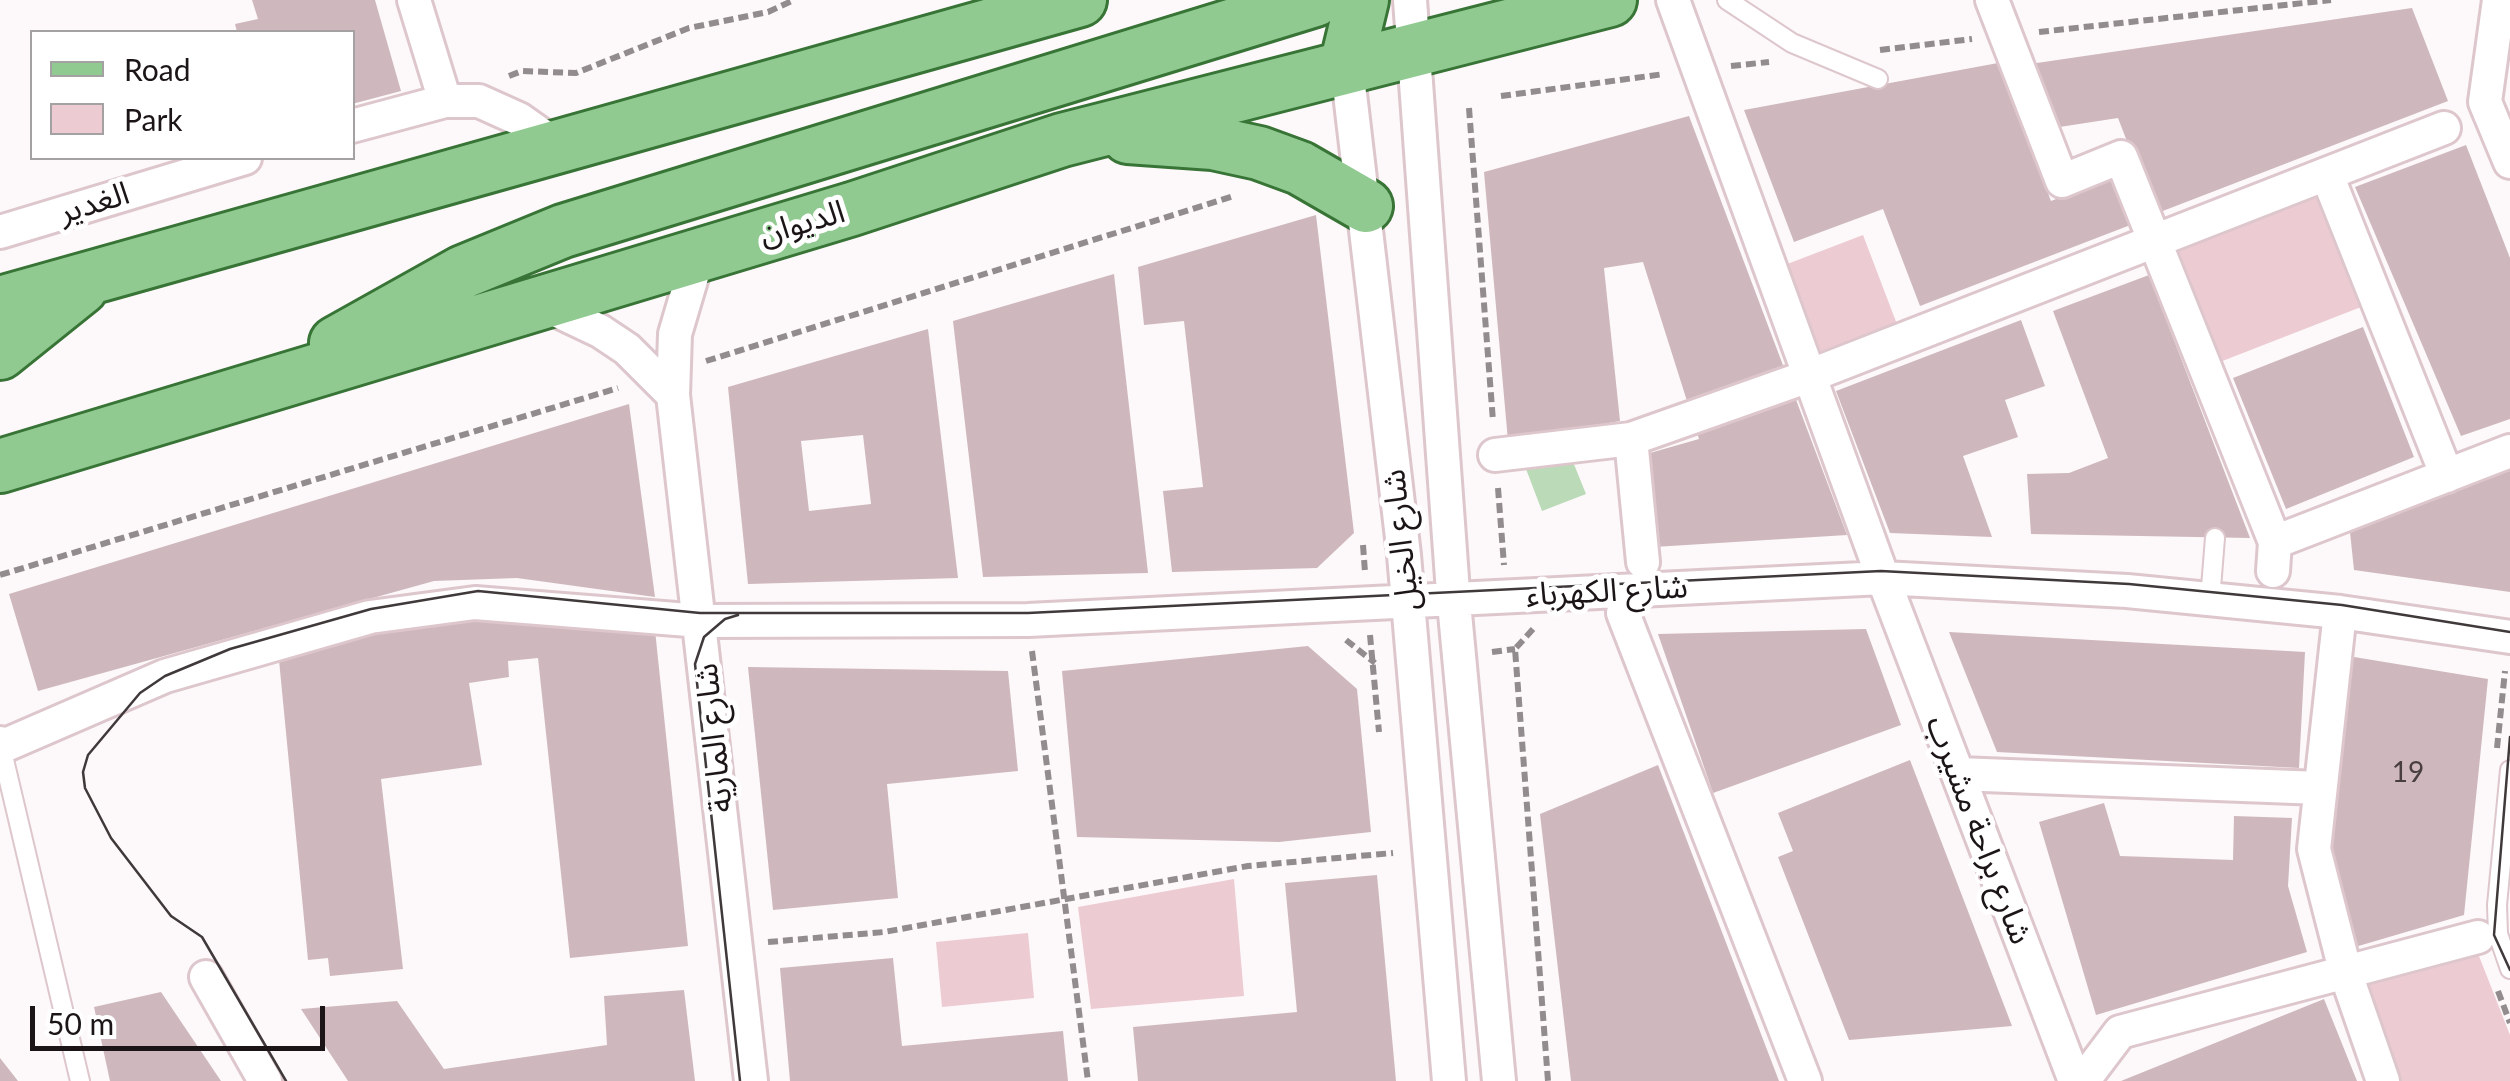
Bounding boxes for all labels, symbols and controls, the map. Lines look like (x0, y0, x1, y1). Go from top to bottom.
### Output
legend (30, 30, 355, 160)
text: Road (124, 51, 191, 87)
text: Park (124, 101, 183, 137)
street label: الغدير (54, 174, 134, 232)
street label: الديوان (755, 193, 849, 253)
street label: شارع الخيل (1374, 467, 1428, 613)
street label: شارع الكهرباء (1525, 568, 1689, 614)
street label: شارع المارية (687, 661, 741, 815)
street label: شارع براحة مشيرب (1918, 710, 2040, 950)
house number: 19 (2392, 756, 2424, 790)
scale bar (35, 986, 330, 1048)
text: 50 m (47, 1005, 114, 1041)

